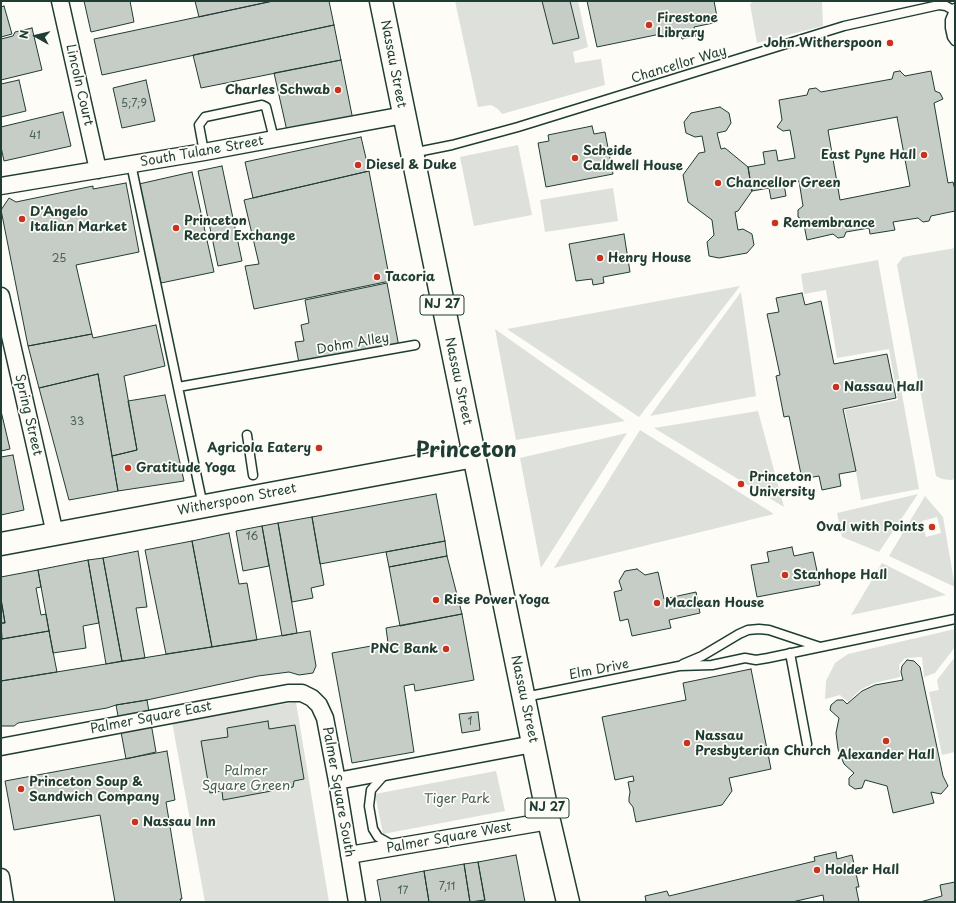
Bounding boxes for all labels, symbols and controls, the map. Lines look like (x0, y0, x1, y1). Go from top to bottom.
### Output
place label: Firestone Library (657, 10, 718, 41)
north arrow (16, 16, 56, 56)
street label: Nassau Street (377, 19, 409, 109)
marker: Firestone Library (644, 20, 654, 30)
text: N (15, 29, 33, 40)
place label: John Witherspoon (763, 35, 882, 51)
marker: John Witherspoon (885, 38, 895, 48)
street label: Lincoln Court (62, 43, 96, 127)
street label: Chancellor Way (629, 43, 729, 87)
place label: Charles Schwab (225, 82, 330, 98)
marker: Charles Schwab (333, 85, 343, 95)
house number: 5;7;9 (121, 97, 147, 111)
house number: 41 (29, 129, 41, 143)
street label: South Tulane Street (139, 133, 265, 171)
place label: Scheide Caldwell House (583, 143, 683, 174)
place label: East Pyne Hall (821, 147, 916, 163)
marker: East Pyne Hall (919, 150, 929, 160)
marker: Scheide Caldwell House (570, 153, 580, 163)
place label: Diesel & Duke (366, 157, 457, 173)
marker: Diesel & Duke (353, 160, 363, 170)
place label: Chancellor Green (726, 175, 841, 191)
marker: Chancellor Green (713, 178, 723, 188)
place label: D'Angelo Italian Market (30, 204, 127, 235)
place label: Princeton Record Exchange (184, 213, 295, 244)
marker: D'Angelo Italian Market (17, 214, 27, 224)
place label: Remembrance (783, 215, 875, 231)
marker: Remembrance (770, 218, 780, 228)
marker: Princeton Record Exchange (171, 223, 181, 233)
place label: Henry House (608, 250, 691, 266)
house number: 25 (52, 252, 66, 266)
marker: Henry House (595, 253, 605, 263)
place label: Tacoria (385, 269, 435, 285)
marker: Tacoria (372, 272, 382, 282)
road number: NJ 27 (420, 295, 464, 315)
street label: Dohm Alley (316, 330, 390, 358)
street label: Nassau Street (441, 336, 475, 426)
street label: Spring Street (11, 373, 45, 457)
place label: Nassau Hall (844, 379, 923, 395)
marker: Nassau Hall (831, 382, 841, 392)
house number: 33 (70, 415, 84, 429)
district label: Princeton (415, 438, 517, 464)
place label: Agricola Eatery (207, 440, 311, 456)
marker: Agricola Eatery (314, 443, 324, 453)
place label: Gratitude Yoga (136, 460, 236, 476)
marker: Gratitude Yoga (123, 463, 133, 473)
place label: Princeton University (749, 469, 815, 500)
marker: Princeton University (736, 479, 746, 489)
street label: Witherspoon Street (176, 481, 298, 519)
place label: Oval with Points (816, 519, 924, 535)
marker: Oval with Points (927, 522, 937, 532)
house number: 16 (246, 530, 258, 544)
place label: Stanhope Hall (793, 567, 887, 583)
marker: Stanhope Hall (780, 570, 790, 580)
place label: Rise Power Yoga (444, 592, 550, 608)
marker: Rise Power Yoga (431, 595, 441, 605)
place label: Maclean House (665, 595, 764, 611)
marker: Maclean House (652, 598, 662, 608)
place label: PNC Bank (371, 641, 438, 657)
marker: PNC Bank (441, 644, 451, 654)
street label: Nassau Street (507, 654, 541, 744)
street label: Elm Drive (568, 657, 630, 683)
street label: Palmer Square East (89, 699, 213, 737)
house number: 1 (468, 715, 472, 729)
street label: Palmer Square South (319, 726, 357, 858)
place label: Nassau Presbyterian Church (695, 728, 831, 759)
marker: Alexander Hall (881, 736, 891, 746)
marker: Nassau Presbyterian Church (682, 738, 692, 748)
place label: Alexander Hall (838, 747, 934, 763)
park label: Palmer Square Green (202, 763, 290, 794)
place label: Princeton Soup & Sandwich Company (29, 774, 159, 805)
marker: Princeton Soup & Sandwich Company (16, 784, 26, 794)
park label: Tiger Park (424, 791, 490, 807)
road number: NJ 27 (525, 798, 569, 818)
place label: Nassau Inn (143, 814, 216, 830)
marker: Nassau Inn (130, 817, 140, 827)
street label: Palmer Square West (385, 819, 513, 857)
place label: Holder Hall (825, 862, 899, 878)
marker: Holder Hall (812, 865, 822, 875)
house number: 7,11 (439, 880, 455, 894)
house number: 17 (398, 884, 408, 898)

